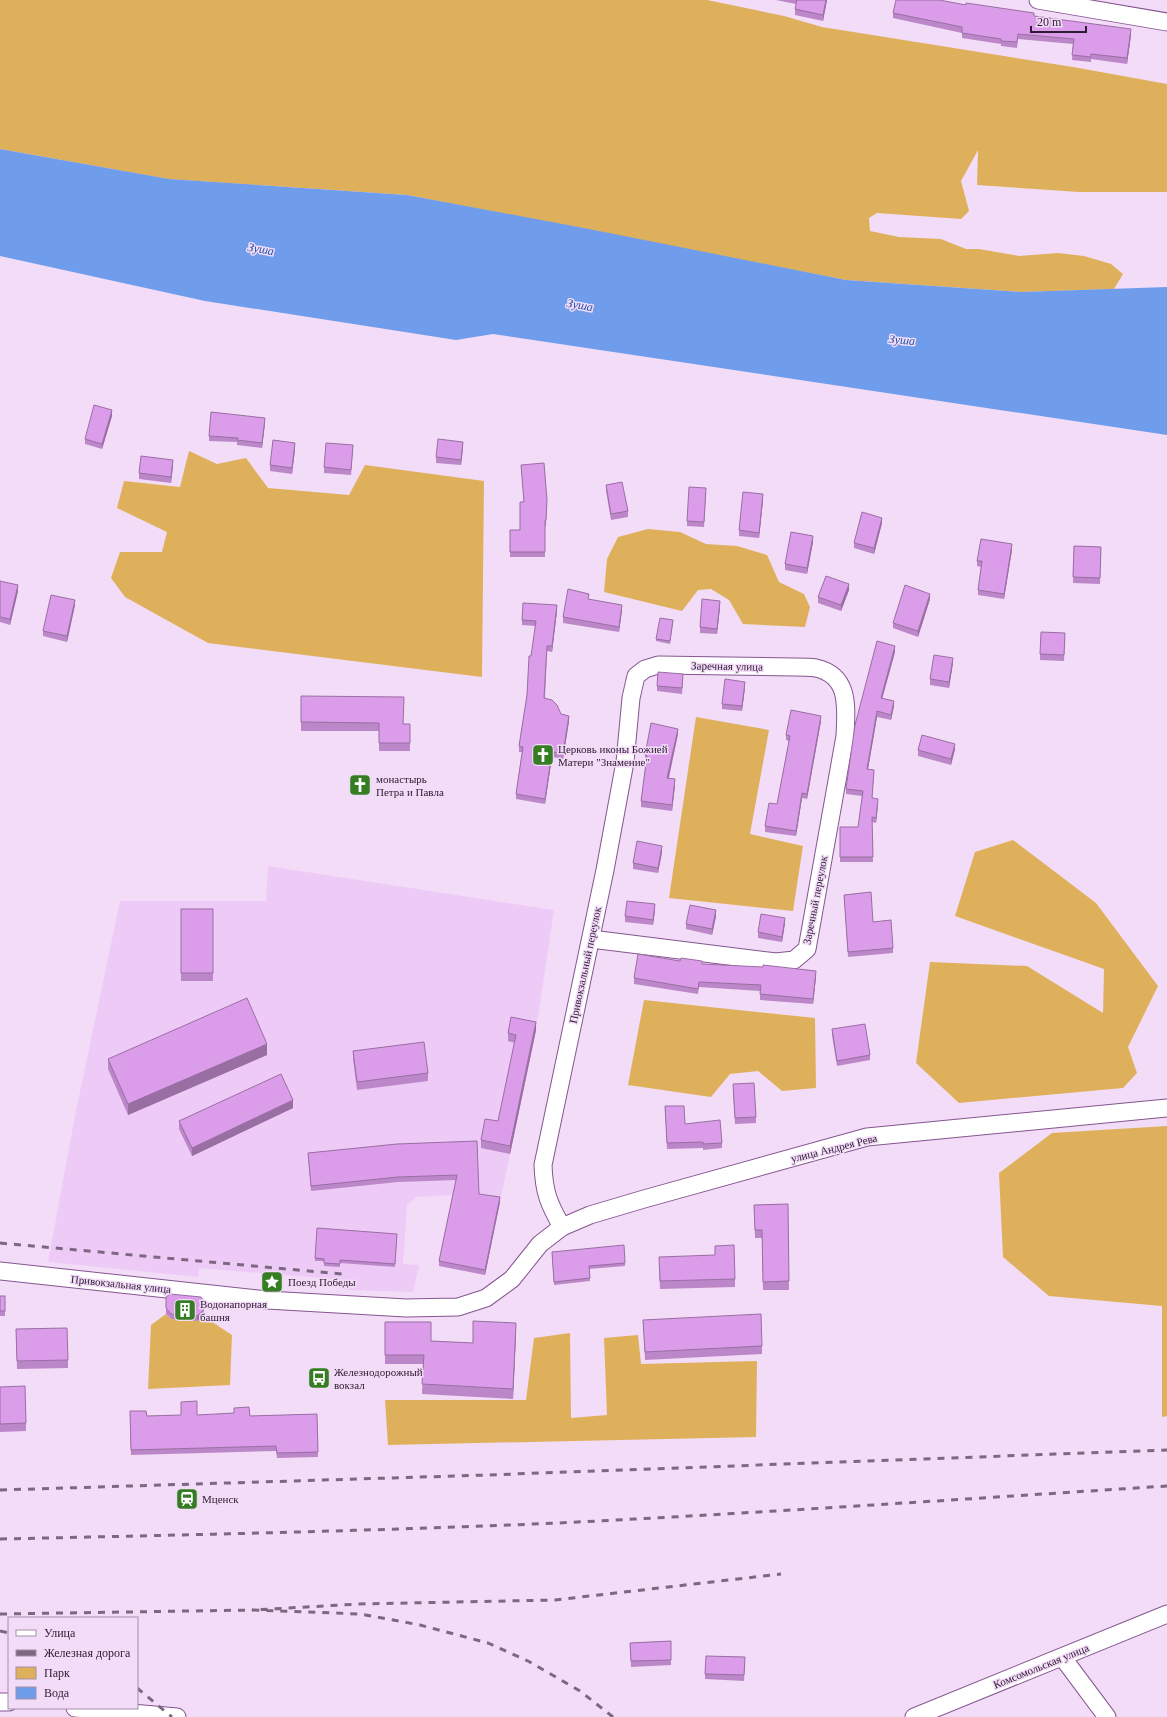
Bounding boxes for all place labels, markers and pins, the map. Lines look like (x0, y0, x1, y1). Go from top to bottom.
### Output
church icon: Церковь иконы Божией Матери "Знамение" (530, 742, 556, 768)
place label: Церковь иконы Божией Матери "Знамение" (558, 743, 668, 768)
church icon: монастырь Петра и Павла (347, 772, 373, 798)
place label: монастырь Петра и Павла (376, 773, 444, 798)
place icon: Поезд Победы (259, 1269, 285, 1295)
place label: Поезд Победы (288, 1276, 356, 1288)
building icon: Водонапорная башня (172, 1297, 198, 1323)
place label: Водонапорная башня (200, 1298, 267, 1323)
bus stop icon: Железнодорожный вокзал (306, 1365, 332, 1391)
place label: Железнодорожный вокзал (334, 1366, 423, 1391)
station icon: Мценск (174, 1486, 200, 1512)
place label: Мценск (202, 1493, 239, 1505)

